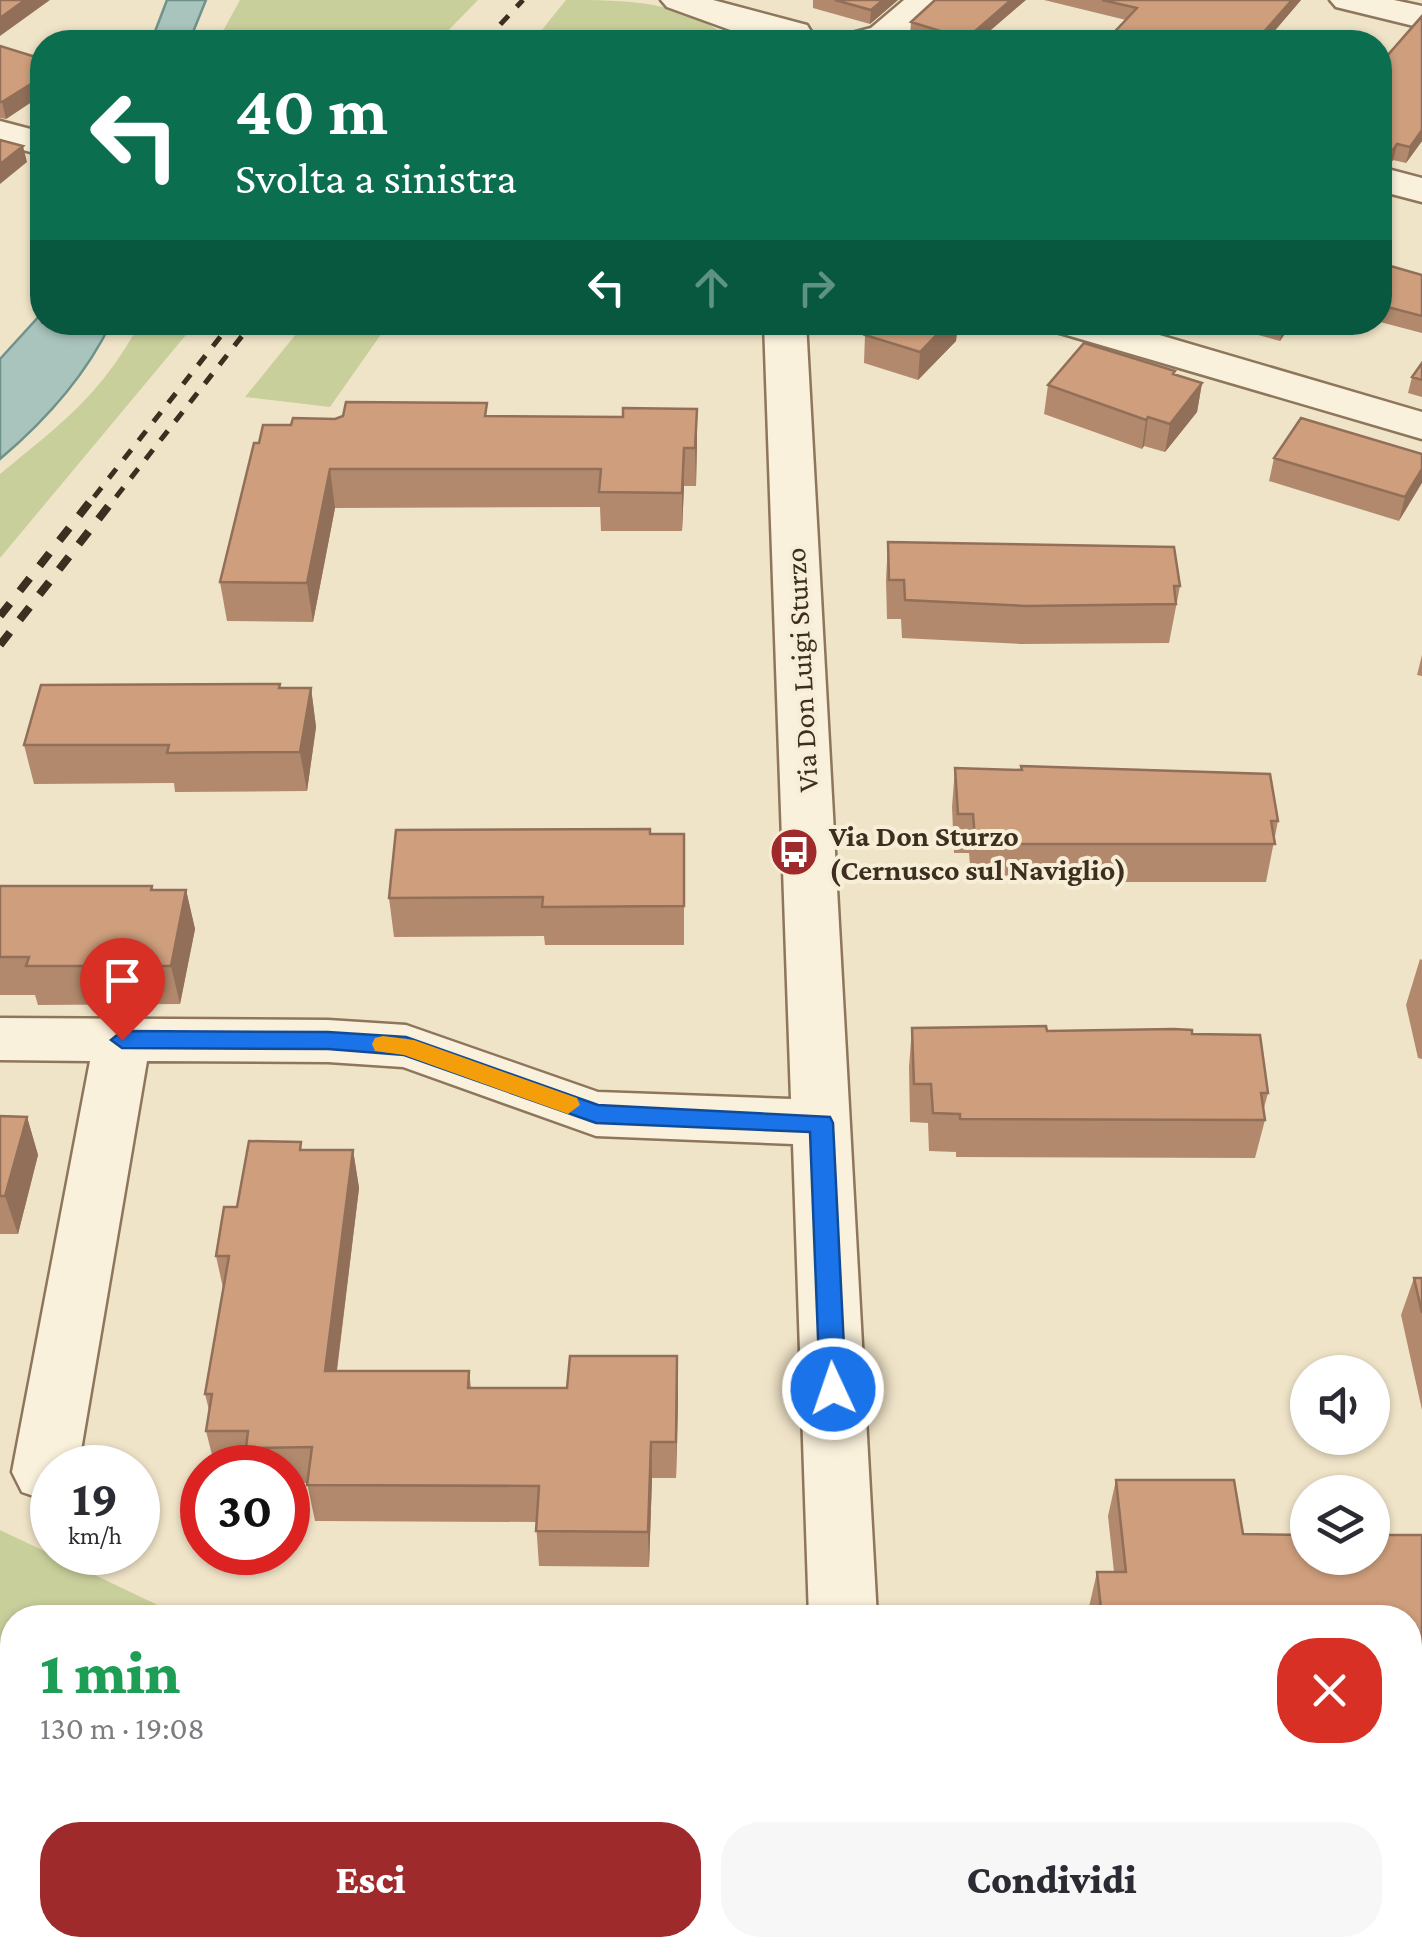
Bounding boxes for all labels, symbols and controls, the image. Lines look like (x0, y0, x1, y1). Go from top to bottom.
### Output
icon: left (70, 70, 200, 200)
text: 40 m (235, 71, 388, 149)
text: Svolta a sinistra (235, 153, 517, 203)
icon: left (579, 260, 634, 315)
icon: ahead (684, 260, 739, 315)
icon: right (789, 260, 844, 315)
street label: Via Don Luigi Sturzo (778, 547, 825, 793)
place label: Via Don Sturzo (Cernusco sul Naviglio) (828, 819, 1126, 887)
bus stop icon: Via Don Sturzo (Cernusco sul Naviglio) (768, 826, 820, 878)
pin (80, 938, 165, 1041)
icon: arrive (95, 953, 150, 1008)
position arrow (781, 1337, 885, 1441)
map controls (1290, 1355, 1390, 1575)
button: sound (1290, 1355, 1390, 1455)
speed limit sign: 30 (180, 1445, 310, 1575)
text: 19 (72, 1470, 118, 1526)
button: layers (1290, 1475, 1390, 1575)
text: km/h (68, 1522, 122, 1549)
button: close (1277, 1638, 1382, 1743)
text: 1 min (40, 1639, 180, 1706)
text: 130 m · 19:08 (40, 1710, 205, 1746)
button: Esci (40, 1822, 701, 1937)
button: Condividi (721, 1822, 1382, 1937)

